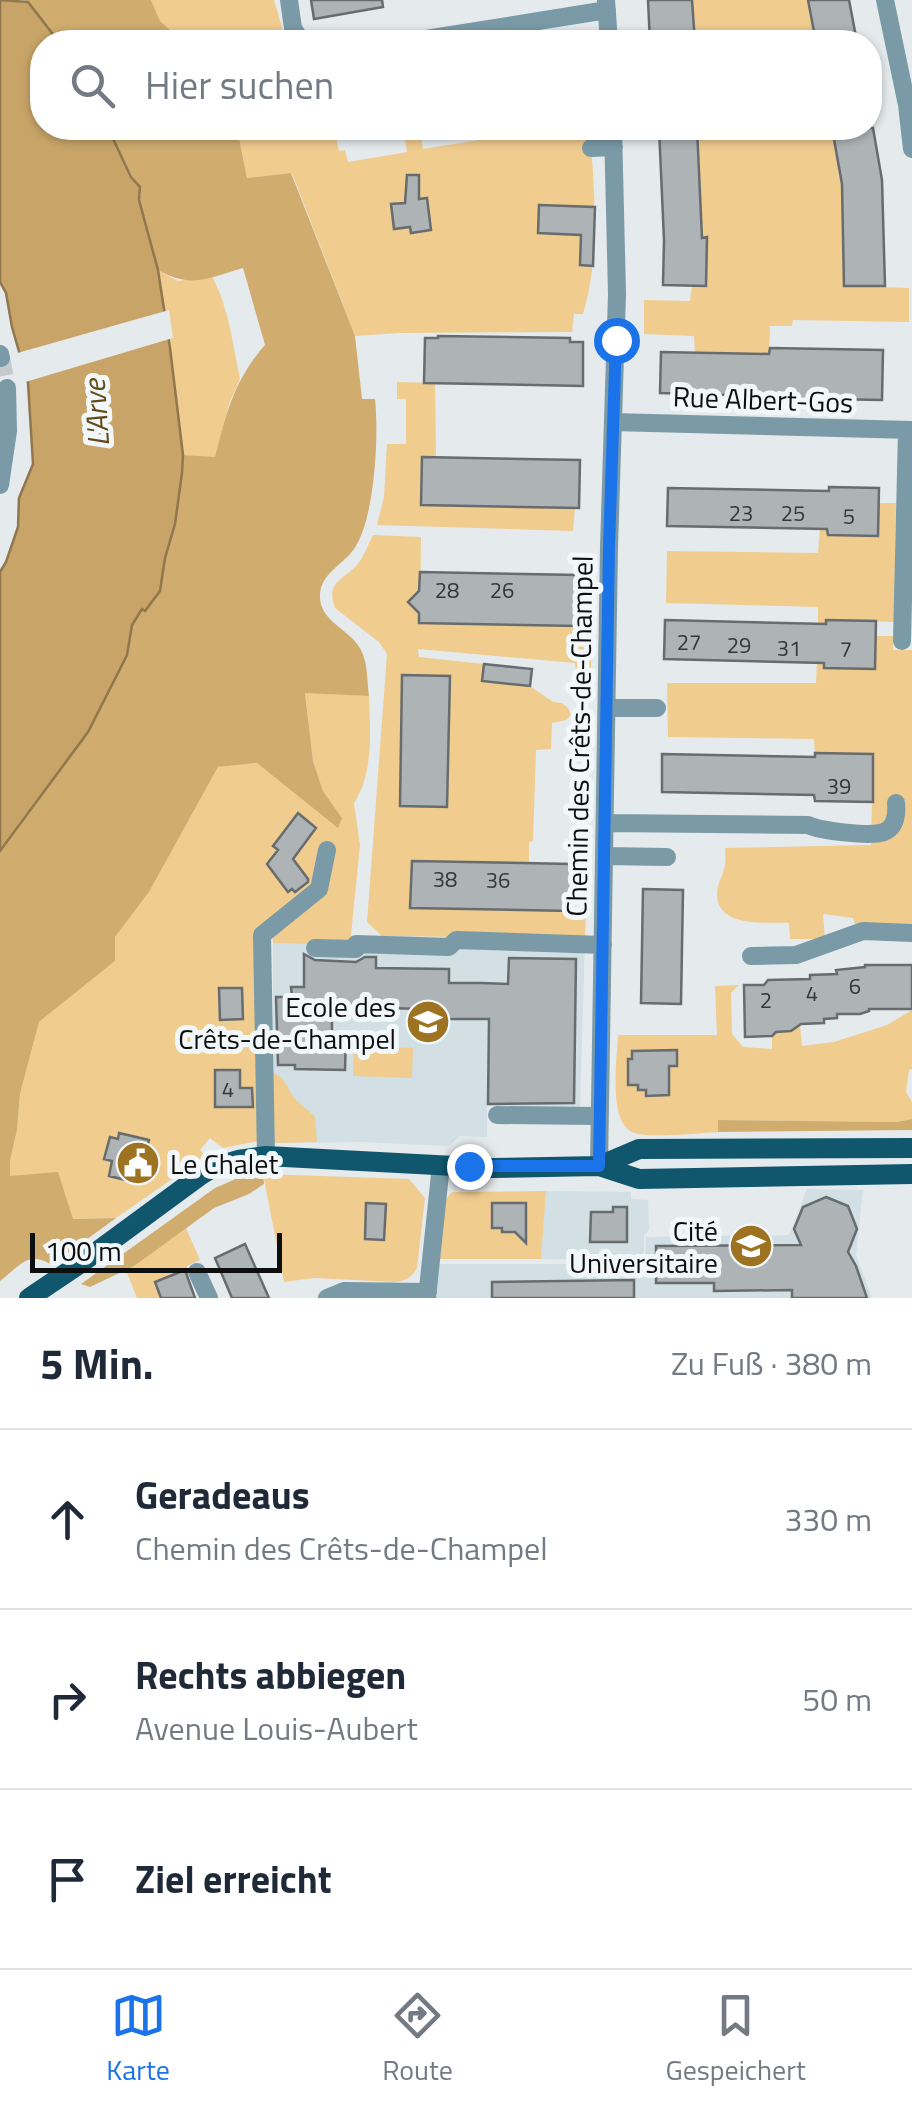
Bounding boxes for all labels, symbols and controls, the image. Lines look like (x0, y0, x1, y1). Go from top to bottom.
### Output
search box (30, 30, 882, 140)
text: Hier suchen (145, 56, 334, 114)
icon: search (65, 58, 120, 113)
route start (594, 318, 640, 364)
street label: Rue Albert-Gos (672, 374, 854, 424)
water label: L'Arve (71, 376, 121, 448)
house number: 23 (729, 496, 753, 530)
house number: 25 (781, 496, 805, 530)
house number: 5 (843, 499, 855, 533)
street label: Chemin des Crêts-de-Champel (554, 555, 604, 917)
house number: 28 (435, 573, 459, 607)
house number: 26 (490, 573, 514, 607)
house number: 27 (677, 625, 701, 659)
house number: 29 (727, 628, 751, 662)
house number: 31 (777, 631, 801, 665)
house number: 7 (840, 632, 852, 666)
house number: 39 (827, 769, 851, 803)
house number: 38 (433, 862, 457, 896)
house number: 36 (486, 863, 510, 897)
house number: 6 (849, 969, 861, 1003)
house number: 4 (806, 976, 818, 1010)
house number: 2 (760, 983, 772, 1017)
place label: Ecole des Crêts-de-Champel (178, 985, 396, 1060)
school or university icon: Ecole des Crêts-de-Champel (405, 999, 451, 1045)
house number: 4 (222, 1072, 234, 1106)
public building icon: Le Chalet (115, 1140, 161, 1186)
place label: Le Chalet (170, 1142, 278, 1185)
route end (447, 1144, 493, 1190)
place label: Cité Universitaire (569, 1209, 718, 1284)
school or university icon: Cité Universitaire (728, 1223, 774, 1269)
scale bar (30, 1228, 282, 1272)
text: 100 m (45, 1229, 122, 1272)
text: 5 Min. (40, 1331, 154, 1395)
text: Zu Fuß · 380 m (671, 1339, 872, 1387)
text: Geradeaus (135, 1466, 310, 1524)
icon: ahead (40, 1492, 95, 1547)
text: 330 m (784, 1495, 872, 1543)
text: Chemin des Crêts-de-Champel (135, 1524, 548, 1572)
text: Rechts abbiegen (135, 1646, 406, 1704)
icon: right (40, 1672, 95, 1727)
text: 50 m (802, 1675, 872, 1723)
text: Avenue Louis-Aubert (135, 1704, 418, 1752)
text: Ziel erreicht (135, 1850, 332, 1908)
icon: arrive (40, 1852, 95, 1907)
tab: Karte (106, 1988, 170, 2091)
tab: Route (382, 1988, 453, 2091)
tab: Gespeichert (665, 1988, 806, 2091)

